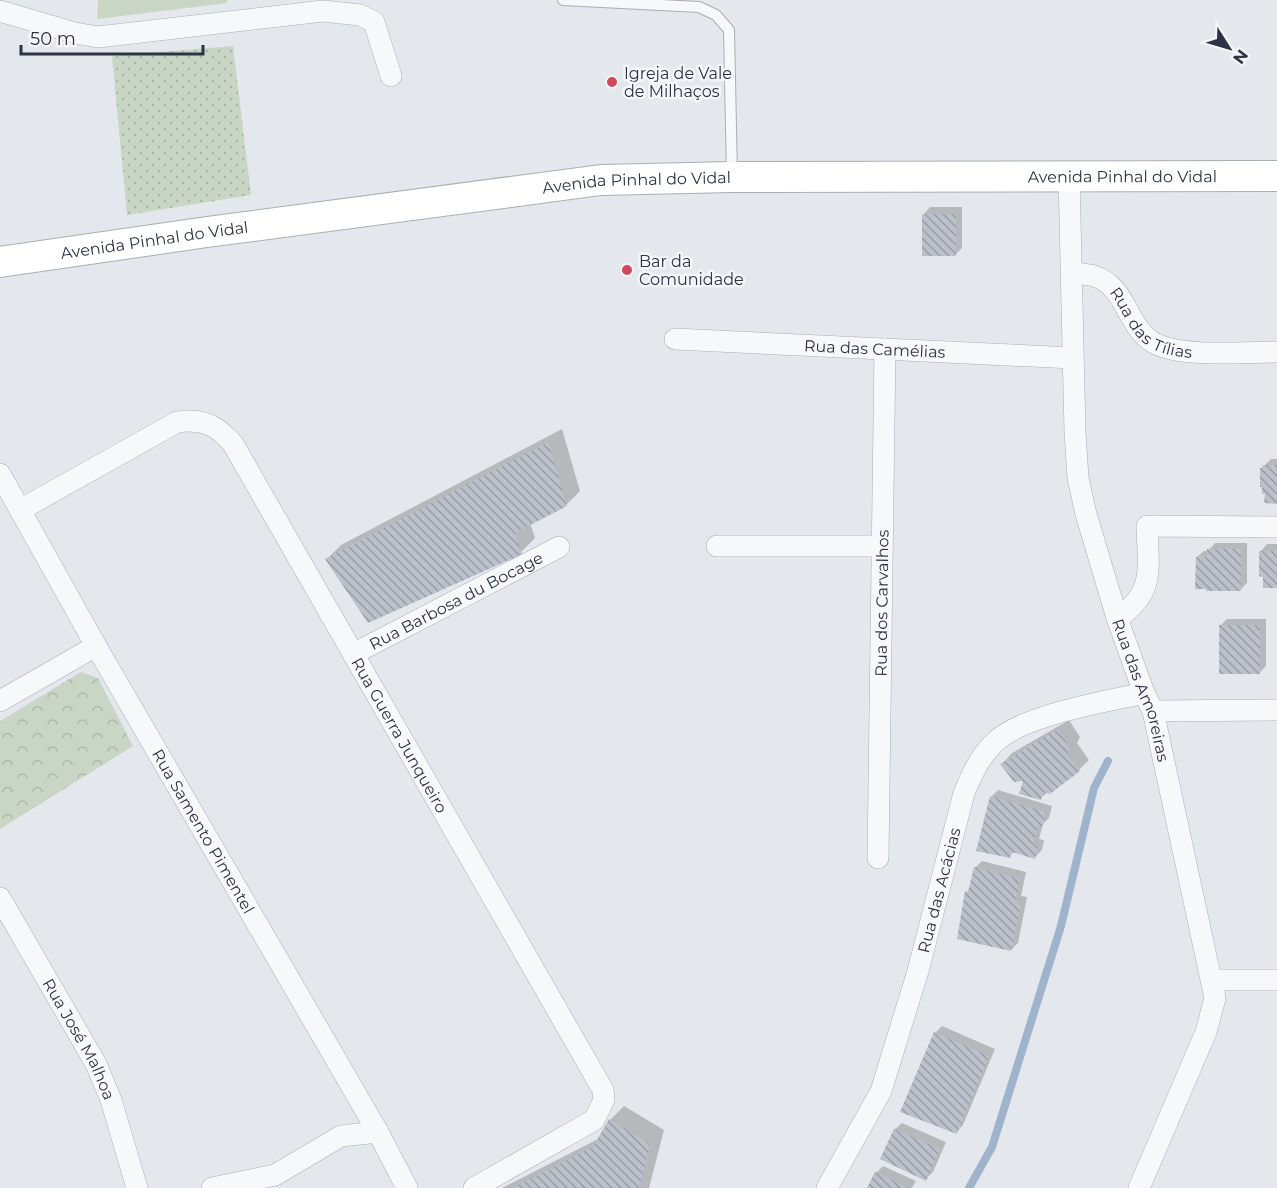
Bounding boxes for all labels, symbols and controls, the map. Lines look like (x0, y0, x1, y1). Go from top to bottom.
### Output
scale bar (21, 18, 202, 56)
north arrow (1199, 18, 1259, 78)
text: 50 m (30, 28, 76, 50)
text: N (1229, 46, 1252, 68)
place label: Igreja de Vale de Milhaços (624, 64, 732, 101)
marker: Igreja de Vale de Milhaços (605, 75, 619, 89)
street label: Avenida Pinhal do Vidal (1028, 167, 1217, 186)
street label: Avenida Pinhal do Vidal (541, 168, 731, 198)
street label: Avenida Pinhal do Vidal (59, 218, 249, 263)
place label: Bar da Comunidade (639, 252, 744, 289)
marker: Bar da Comunidade (620, 263, 634, 277)
street label: Rua das Tílias (1106, 283, 1193, 362)
street label: Rua das Camélias (804, 336, 946, 362)
street label: Rua dos Carvalhos (871, 529, 893, 677)
street label: Rua Barbosa du Bocage (366, 548, 546, 654)
street label: Rua das Amoreiras (1108, 616, 1173, 764)
street label: Rua Guerra Junqueiro (347, 654, 451, 816)
street label: Rua Samento Pimentel (148, 746, 258, 917)
street label: Rua das Acácias (914, 826, 965, 955)
street label: Rua José Malhoa (39, 975, 119, 1103)

